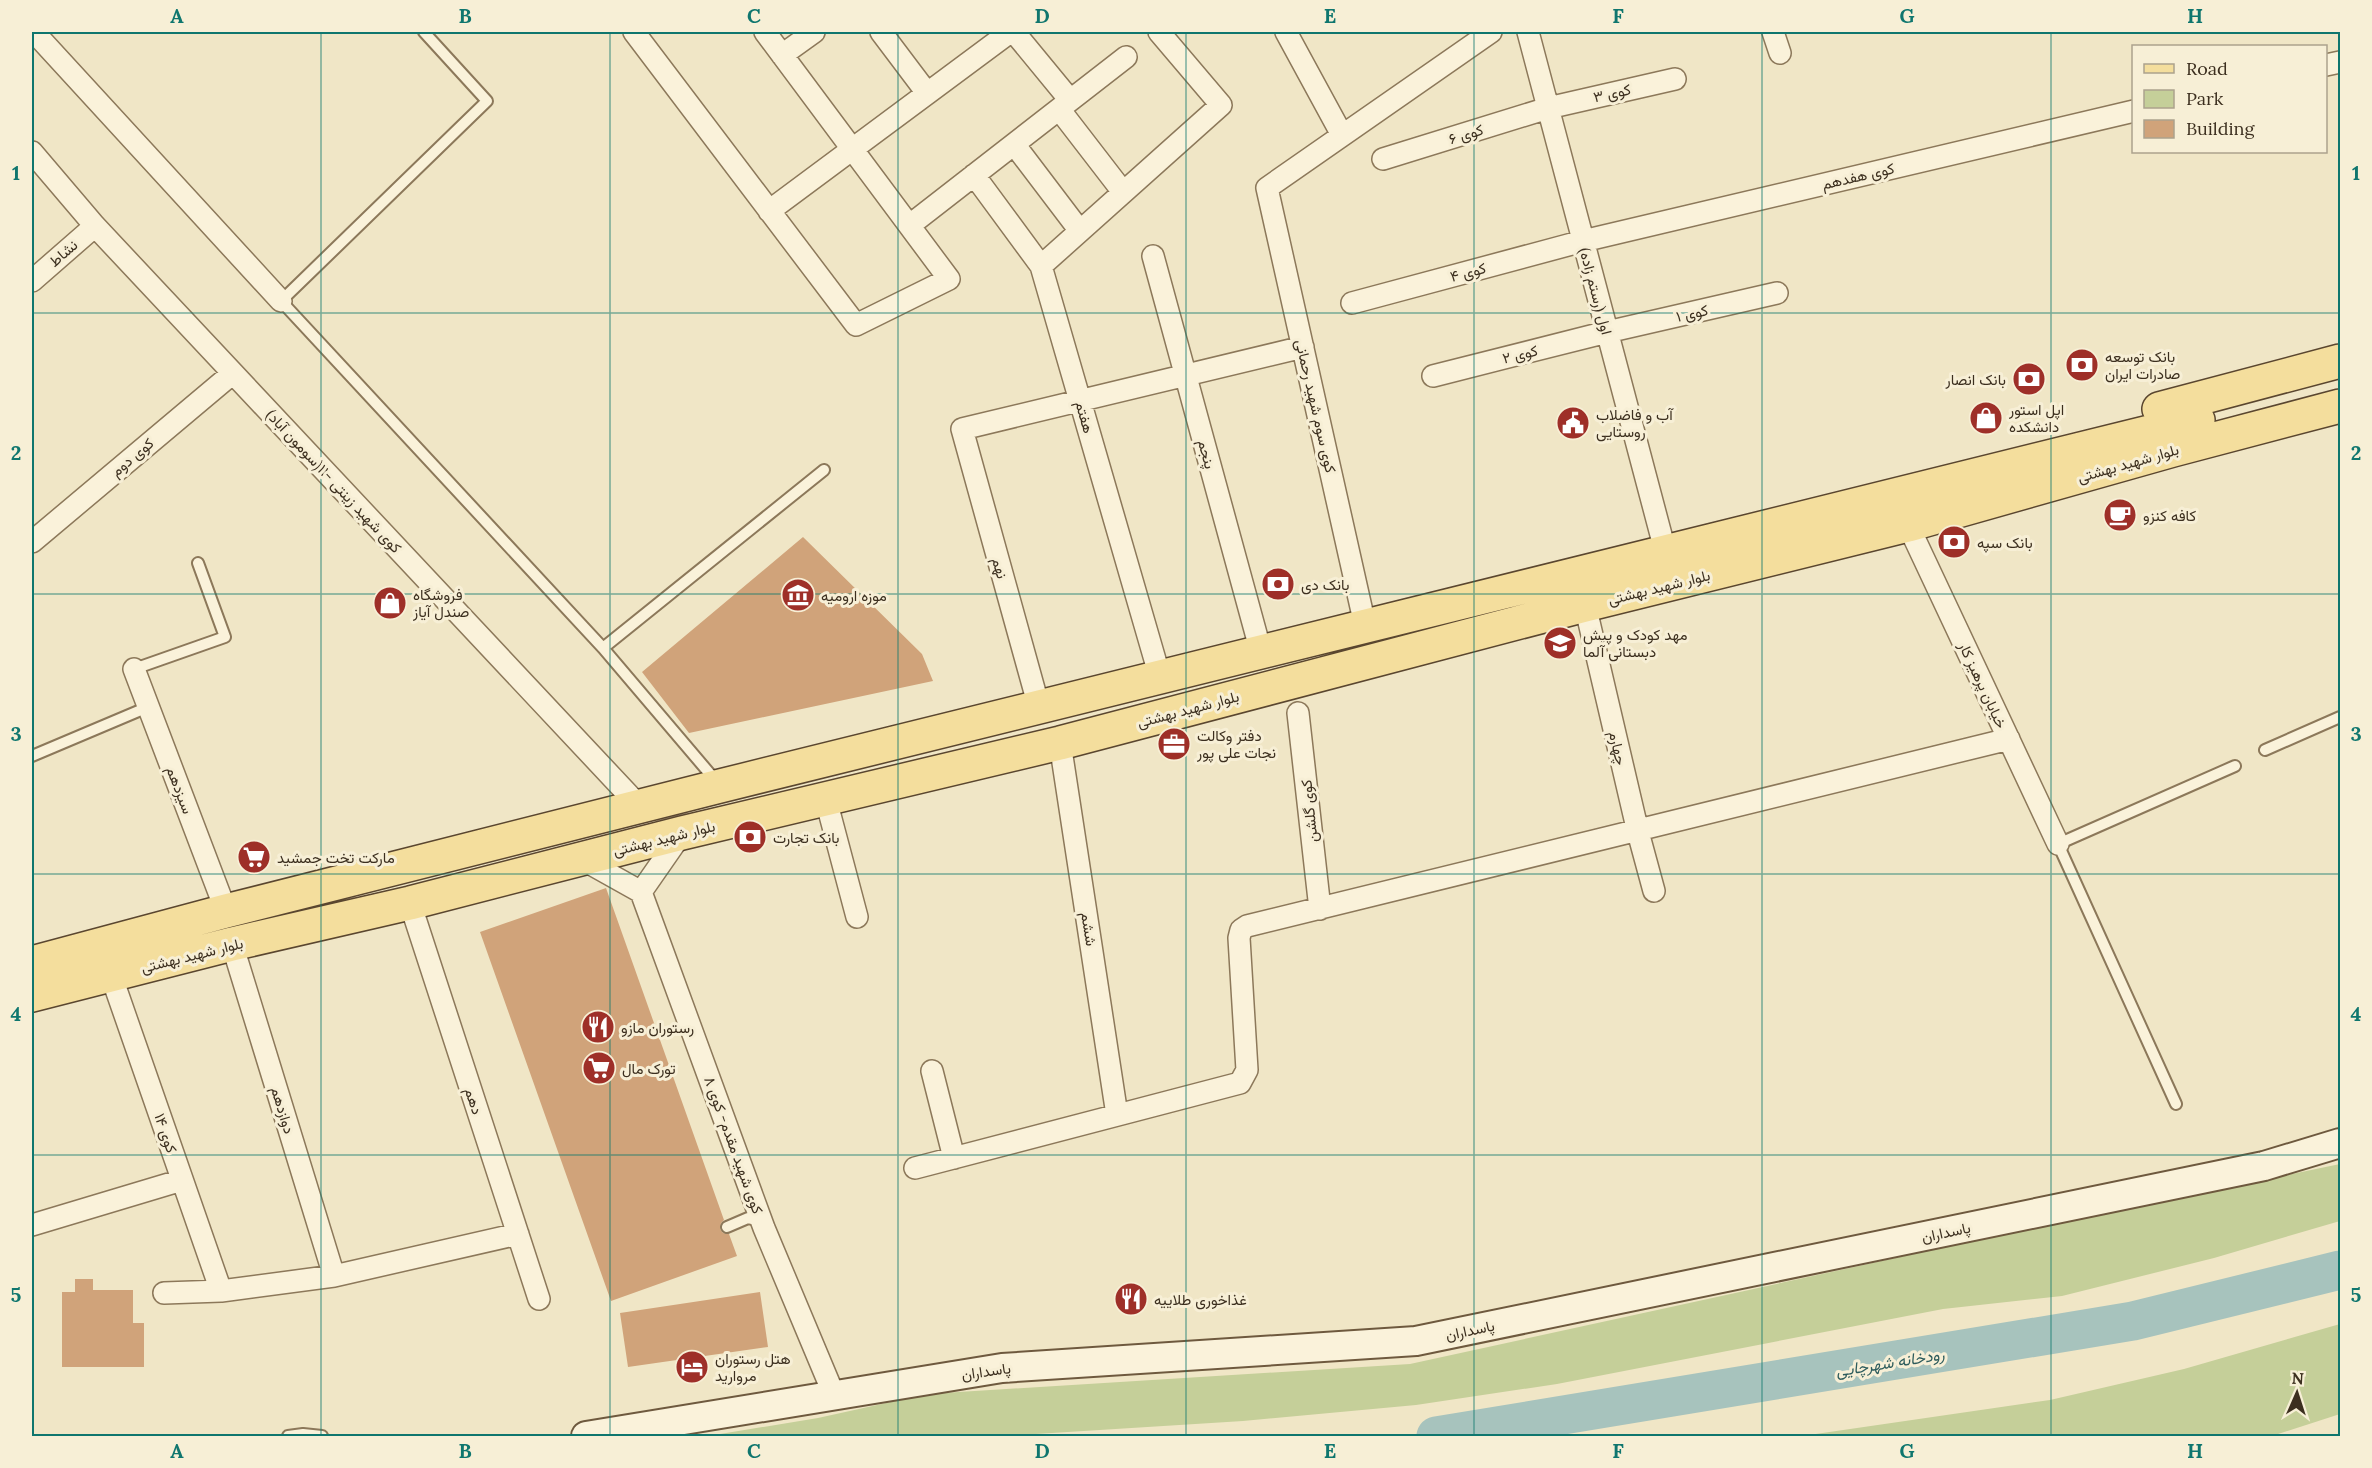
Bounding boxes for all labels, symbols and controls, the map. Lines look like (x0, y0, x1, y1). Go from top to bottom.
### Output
text: A (170, 3, 184, 28)
text: B (458, 3, 472, 28)
text: C (747, 3, 761, 28)
text: D (1034, 3, 1050, 28)
text: E (1324, 3, 1336, 28)
text: F (1612, 3, 1624, 28)
text: G (1899, 3, 1915, 28)
text: H (2187, 3, 2203, 28)
legend (2132, 45, 2327, 153)
text: Road (2186, 57, 2228, 80)
street label: کوی ۳ (1591, 79, 1633, 107)
text: Park (2186, 87, 2224, 110)
text: Building (2186, 117, 2256, 140)
street label: کوی ۶ (1446, 120, 1486, 149)
street label: کوی هفدهم (1820, 158, 1897, 195)
text: 1 (12, 160, 20, 185)
text: 1 (2352, 160, 2360, 185)
street label: نشاط (45, 235, 81, 271)
street label: اول (رستم زاده) (1574, 245, 1617, 337)
street label: کوی ۴ (1448, 258, 1489, 287)
street label: کوی ۱ (1674, 300, 1710, 327)
street label: کوی سوم شهید رحمانی (1290, 337, 1341, 475)
street label: کوی ۲ (1500, 340, 1540, 369)
bank icon: بانک توسعه صادرات ایران (2064, 347, 2100, 383)
place label: بانک توسعه صادرات ایران (2105, 347, 2180, 383)
bank icon: بانک انصار (2011, 361, 2047, 397)
place label: بانک انصار (1945, 370, 2006, 389)
street label: هفتم (1070, 399, 1099, 436)
shop icon: اپل استور دانشکده (1968, 400, 2004, 436)
place label: اپل استور دانشکده (2008, 400, 2064, 436)
street label: کوی شهید زینتی -۱۱(سومون آباد) (262, 405, 406, 558)
public building icon: آب و فاضلاب روستایی (1555, 405, 1591, 441)
place label: آب و فاضلاب روستایی (1596, 405, 1674, 442)
street label: کوی دوم (107, 433, 158, 481)
street label: پنجم (1193, 437, 1220, 471)
street label: بلوار شهید بهشتی (2075, 439, 2181, 488)
text: 2 (11, 440, 21, 465)
text: 2 (2351, 440, 2361, 465)
cafe icon: کافه کنزو (2102, 497, 2138, 533)
place label: کافه کنزو (2143, 506, 2196, 525)
bank icon: بانک سپه (1936, 524, 1972, 560)
place label: بانک سپه (1977, 533, 2033, 553)
street label: نهم (987, 555, 1012, 581)
street label: بلوار شهید بهشتی (1606, 565, 1712, 610)
bank icon: بانک دی (1260, 566, 1296, 602)
place label: بانک دی (1301, 575, 1349, 595)
museum icon: موزه ارومیه (780, 577, 816, 613)
shop icon: فروشگاه صندل آیاز (372, 585, 408, 621)
place label: فروشگاه صندل آیاز (412, 585, 469, 621)
place label: موزه ارومیه (821, 586, 887, 605)
school or university icon: مهد کودک و پیش دبستانی آلما (1542, 625, 1578, 661)
place label: مهد کودک و پیش دبستانی آلما (1583, 625, 1688, 662)
street label: خیابان پرهیز کار (1953, 638, 2011, 732)
street label: بلوار شهید بهشتی (1135, 686, 1241, 733)
text: 3 (10, 721, 22, 746)
text: 3 (2350, 721, 2362, 746)
office icon: دفتر وکالت نجات علی پور (1156, 726, 1192, 762)
place label: دفتر وکالت نجات علی پور (1196, 726, 1276, 763)
street label: چهارم (1604, 729, 1631, 767)
street label: سیزدهم (161, 763, 198, 817)
street label: کوی گلشن (1296, 778, 1323, 843)
street label: بلوار شهید بهشتی (611, 816, 717, 861)
bank icon: بانک تجارت (732, 819, 768, 855)
place label: بانک تجارت (773, 828, 840, 847)
supermarket icon: مارکت تخت جمشید (236, 839, 272, 875)
place label: مارکت تخت جمشید (277, 848, 395, 867)
street label: ششم (1076, 911, 1101, 948)
street label: بلوار شهید بهشتی (139, 933, 245, 978)
text: 4 (11, 1001, 22, 1026)
text: 4 (2351, 1001, 2362, 1026)
restaurant icon: رستوران مازو (580, 1009, 616, 1045)
place label: رستوران مازو (621, 1018, 694, 1037)
supermarket icon: تورک مال (581, 1050, 617, 1086)
place label: تورک مال (622, 1059, 676, 1078)
street label: کوی شهید مقدم- کوی ۸ (699, 1074, 768, 1217)
street label: دوازدهم (266, 1084, 299, 1136)
street label: دهم (460, 1085, 487, 1117)
street label: کوی ۱۴ (149, 1111, 182, 1156)
street label: پاسداران (1920, 1218, 1972, 1247)
restaurant icon: غذاخوری طلاییه (1113, 1281, 1149, 1317)
text: 5 (11, 1282, 22, 1307)
text: 5 (2351, 1282, 2362, 1307)
place label: غذاخوری طلاییه (1154, 1290, 1247, 1310)
street label: پاسداران (1444, 1316, 1496, 1345)
water label: رودخانه شهرچایی (1834, 1343, 1947, 1382)
hotel icon: هتل رستوران مروارید (674, 1349, 710, 1385)
place label: هتل رستوران مروارید (715, 1349, 791, 1385)
street label: پاسداران (960, 1358, 1012, 1385)
north arrow (2267, 1363, 2327, 1423)
text: N (2291, 1368, 2304, 1388)
text: A (170, 1438, 184, 1463)
text: B (458, 1438, 472, 1463)
text: C (747, 1438, 761, 1463)
text: D (1034, 1438, 1050, 1463)
text: E (1324, 1438, 1336, 1463)
text: F (1612, 1438, 1624, 1463)
text: G (1899, 1438, 1915, 1463)
text: H (2187, 1438, 2203, 1463)

